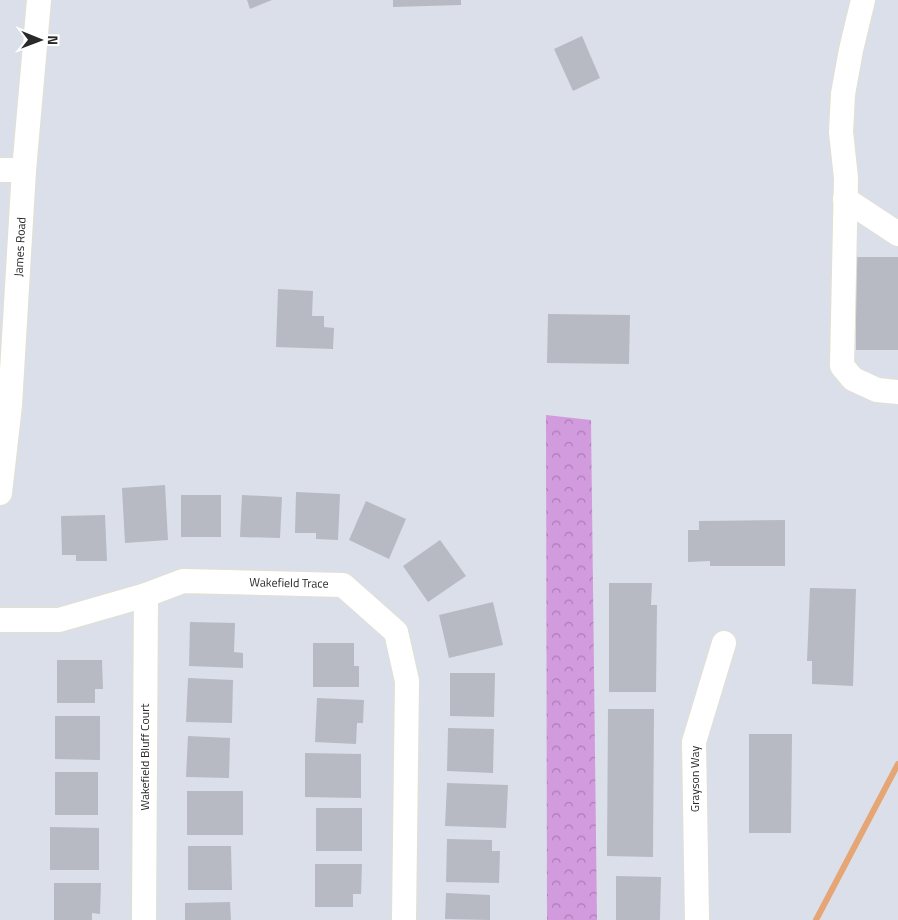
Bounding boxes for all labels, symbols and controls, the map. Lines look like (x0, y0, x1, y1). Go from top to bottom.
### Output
north arrow (15, 15, 65, 65)
text: N (43, 35, 64, 45)
street label: James Road (8, 217, 31, 277)
street label: Wakefield Trace (249, 572, 329, 593)
street label: Wakefield Bluff Court (135, 703, 154, 811)
street label: Grayson Way (685, 746, 704, 812)

